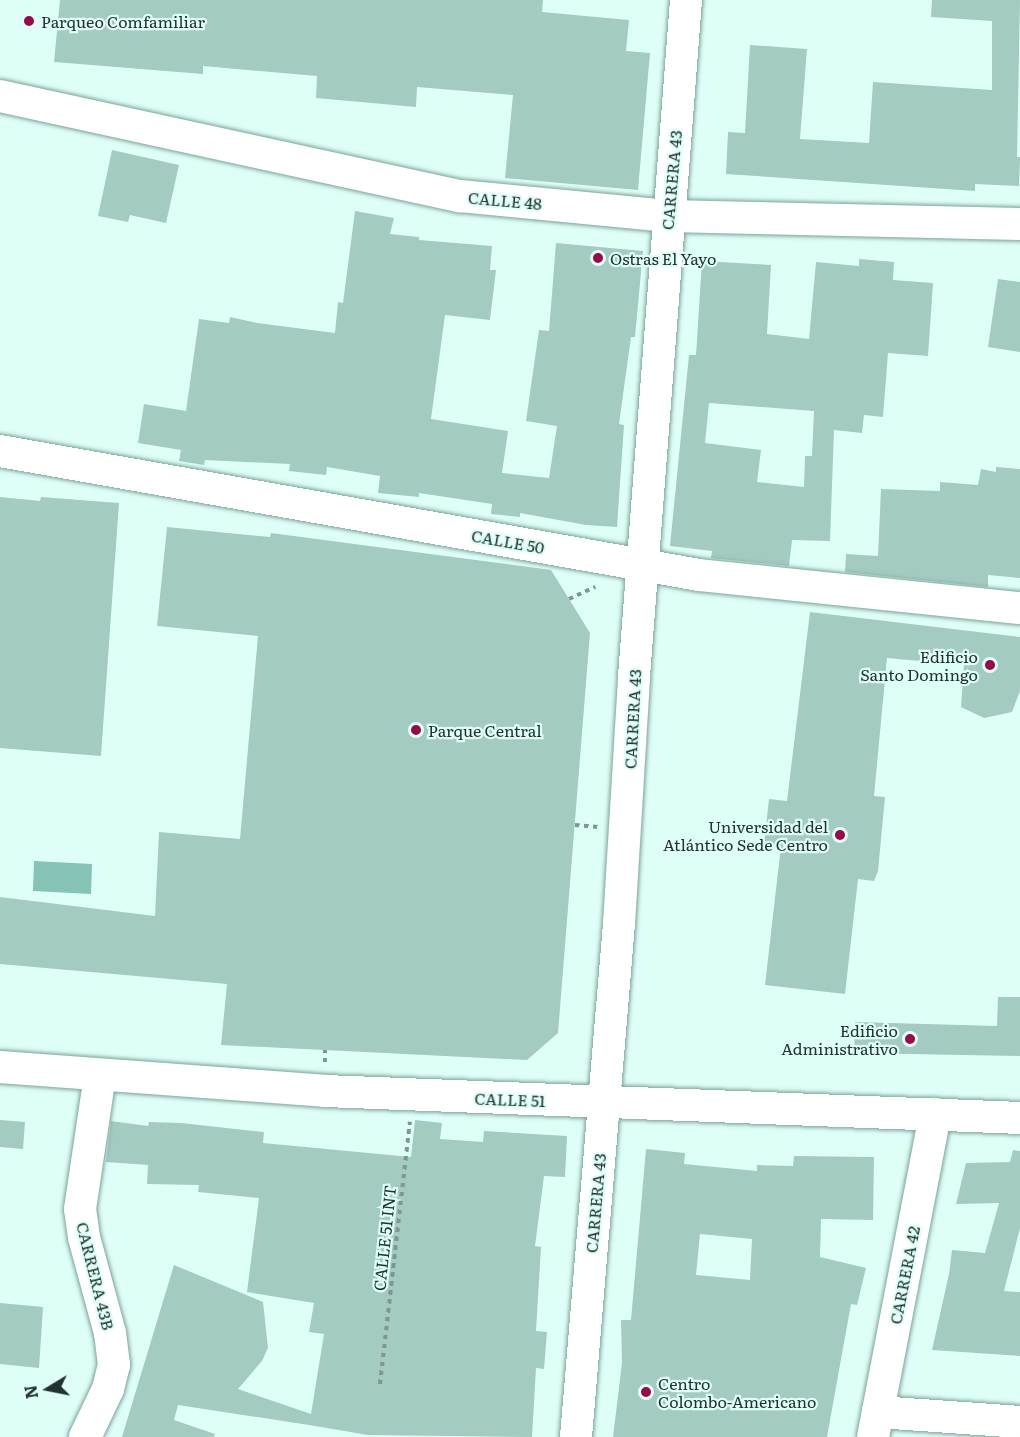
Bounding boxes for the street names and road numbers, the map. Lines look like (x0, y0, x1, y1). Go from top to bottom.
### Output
street label: CARRERA 43 (657, 129, 685, 231)
street label: CALLE 48 (467, 187, 543, 213)
street label: CALLE 50 (470, 525, 546, 557)
street label: CARRERA 43 (620, 669, 644, 769)
street label: CALLE 51 (474, 1088, 546, 1110)
street label: CARRERA 43 (581, 1152, 609, 1254)
street label: CALLE 51 INT (369, 1184, 399, 1292)
street label: CARRERA 43B (73, 1220, 119, 1332)
street label: CARRERA 42 (885, 1224, 923, 1326)

